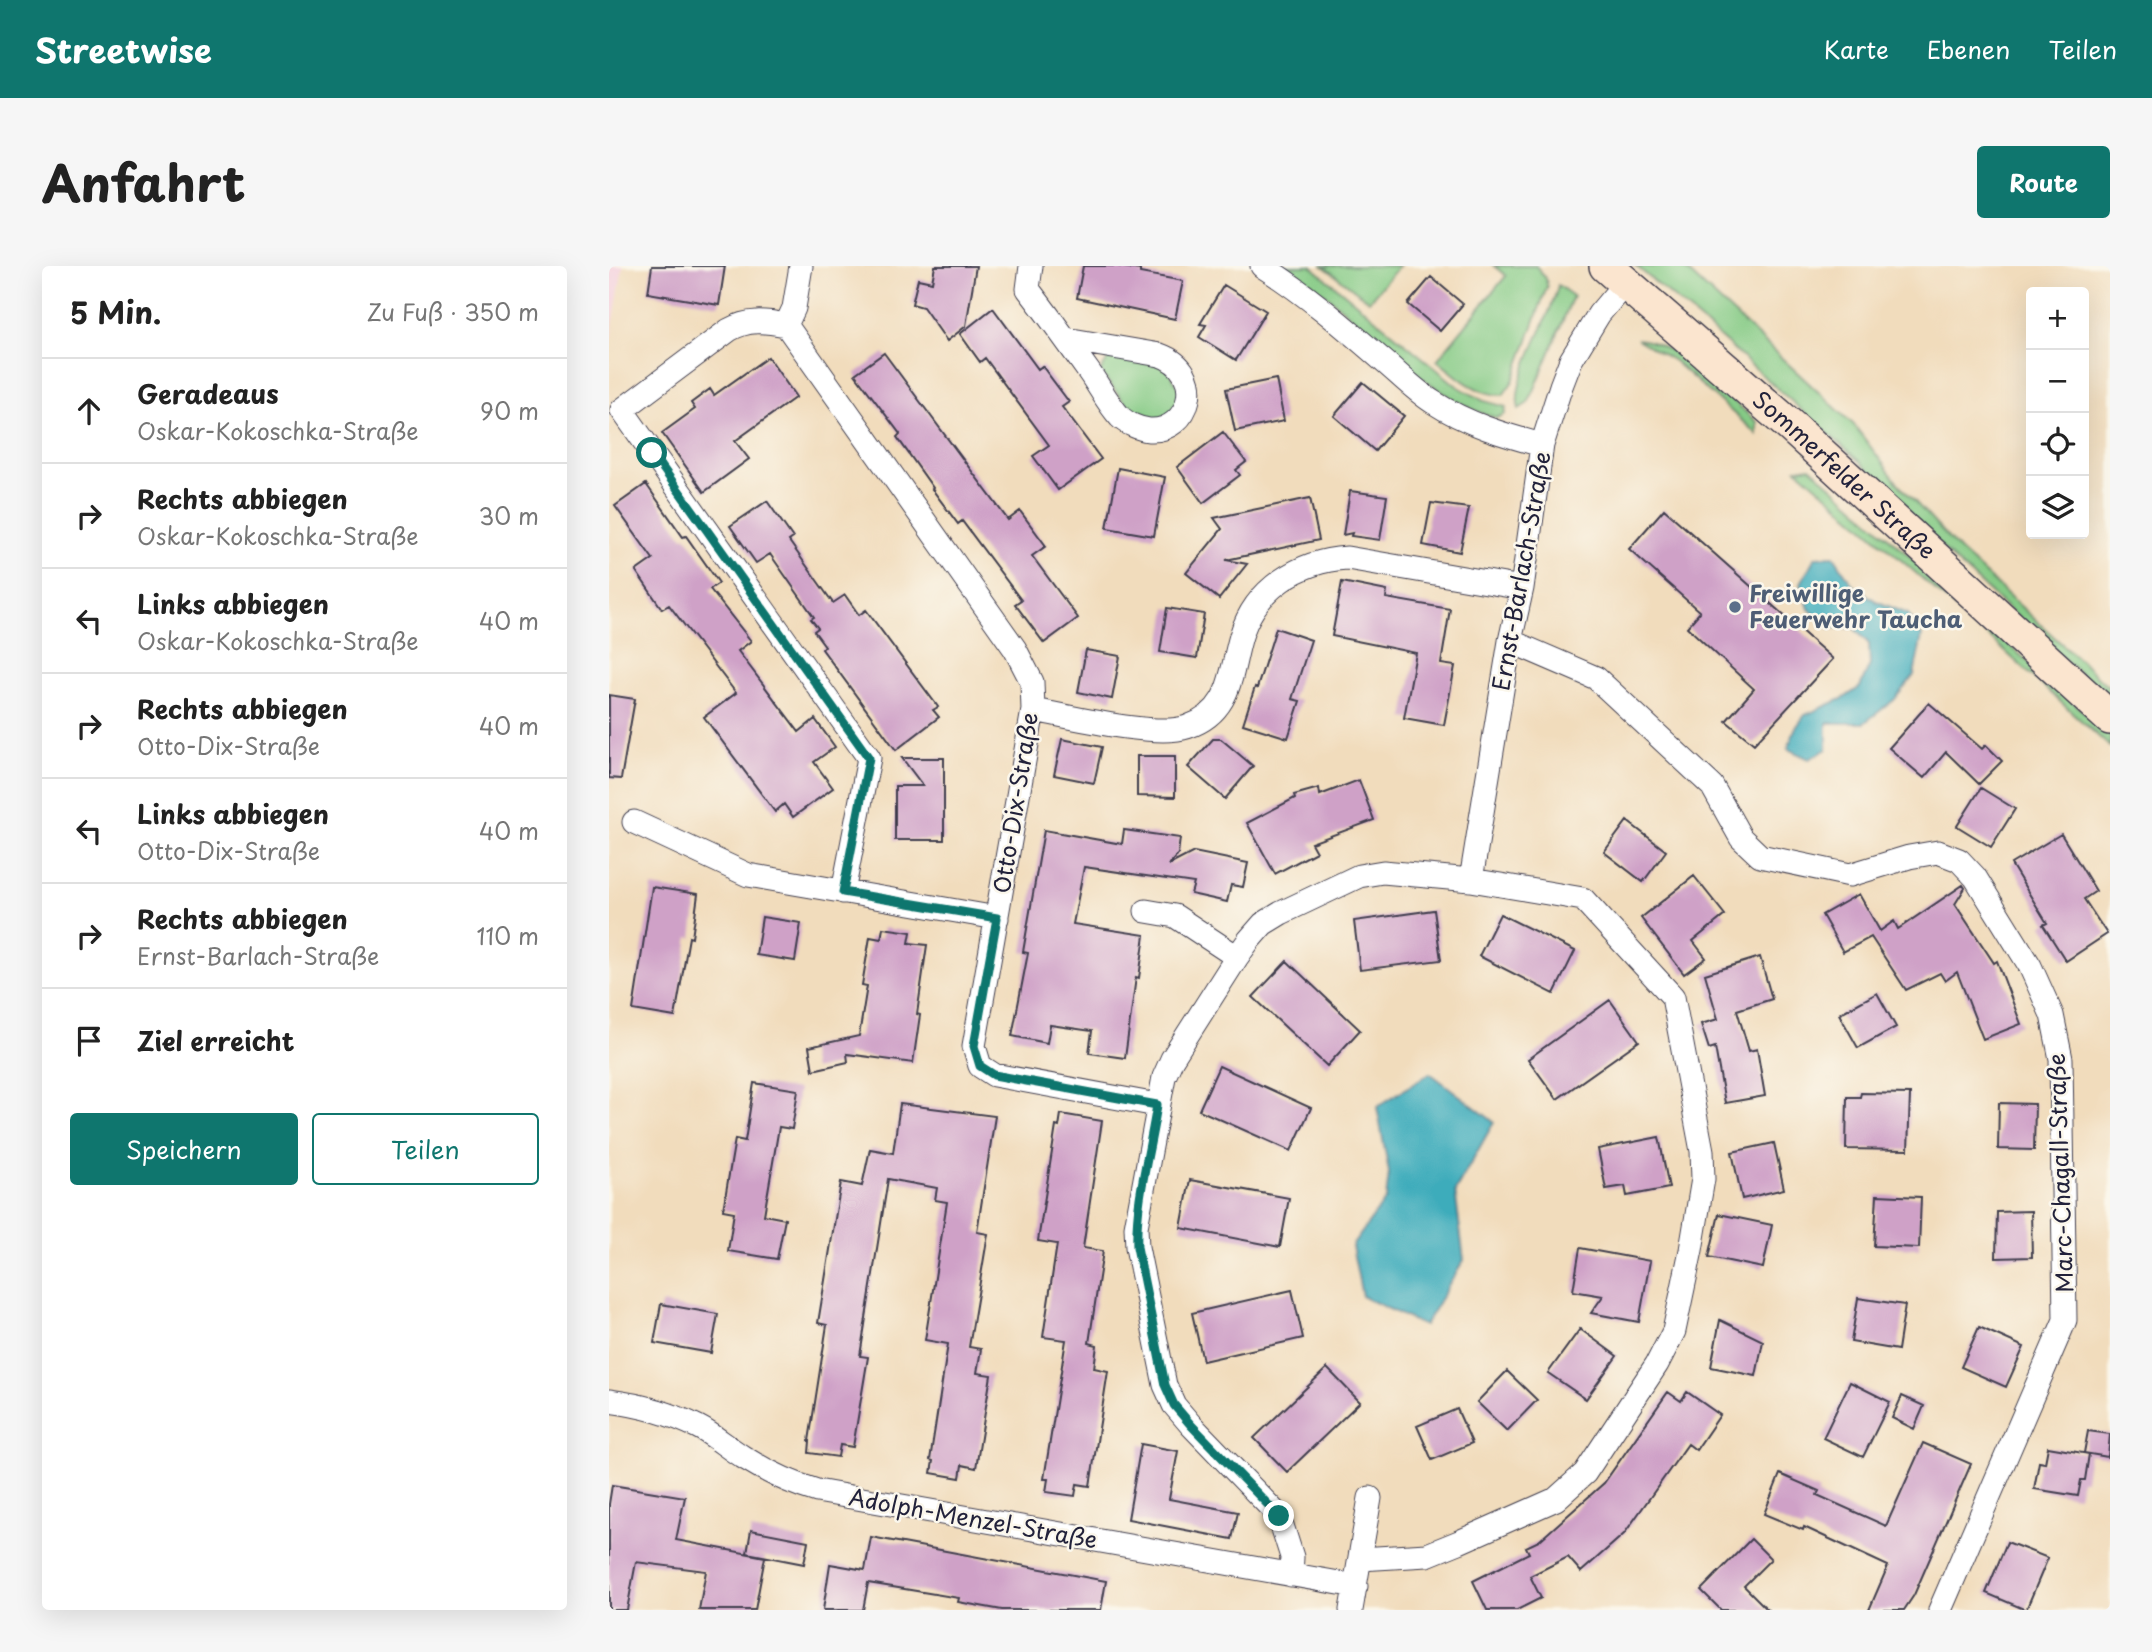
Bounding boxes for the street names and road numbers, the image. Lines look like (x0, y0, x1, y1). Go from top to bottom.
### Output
street label: Sommerfelder Straße (1746, 382, 1944, 567)
street label: Ernst-Barlach-Straße (1482, 448, 1559, 693)
street label: Otto-Dix-Straße (983, 710, 1046, 896)
street label: Marc-Chagall-Straße (2038, 1053, 2081, 1293)
street label: Adolph-Menzel-Straße (846, 1478, 1100, 1557)

